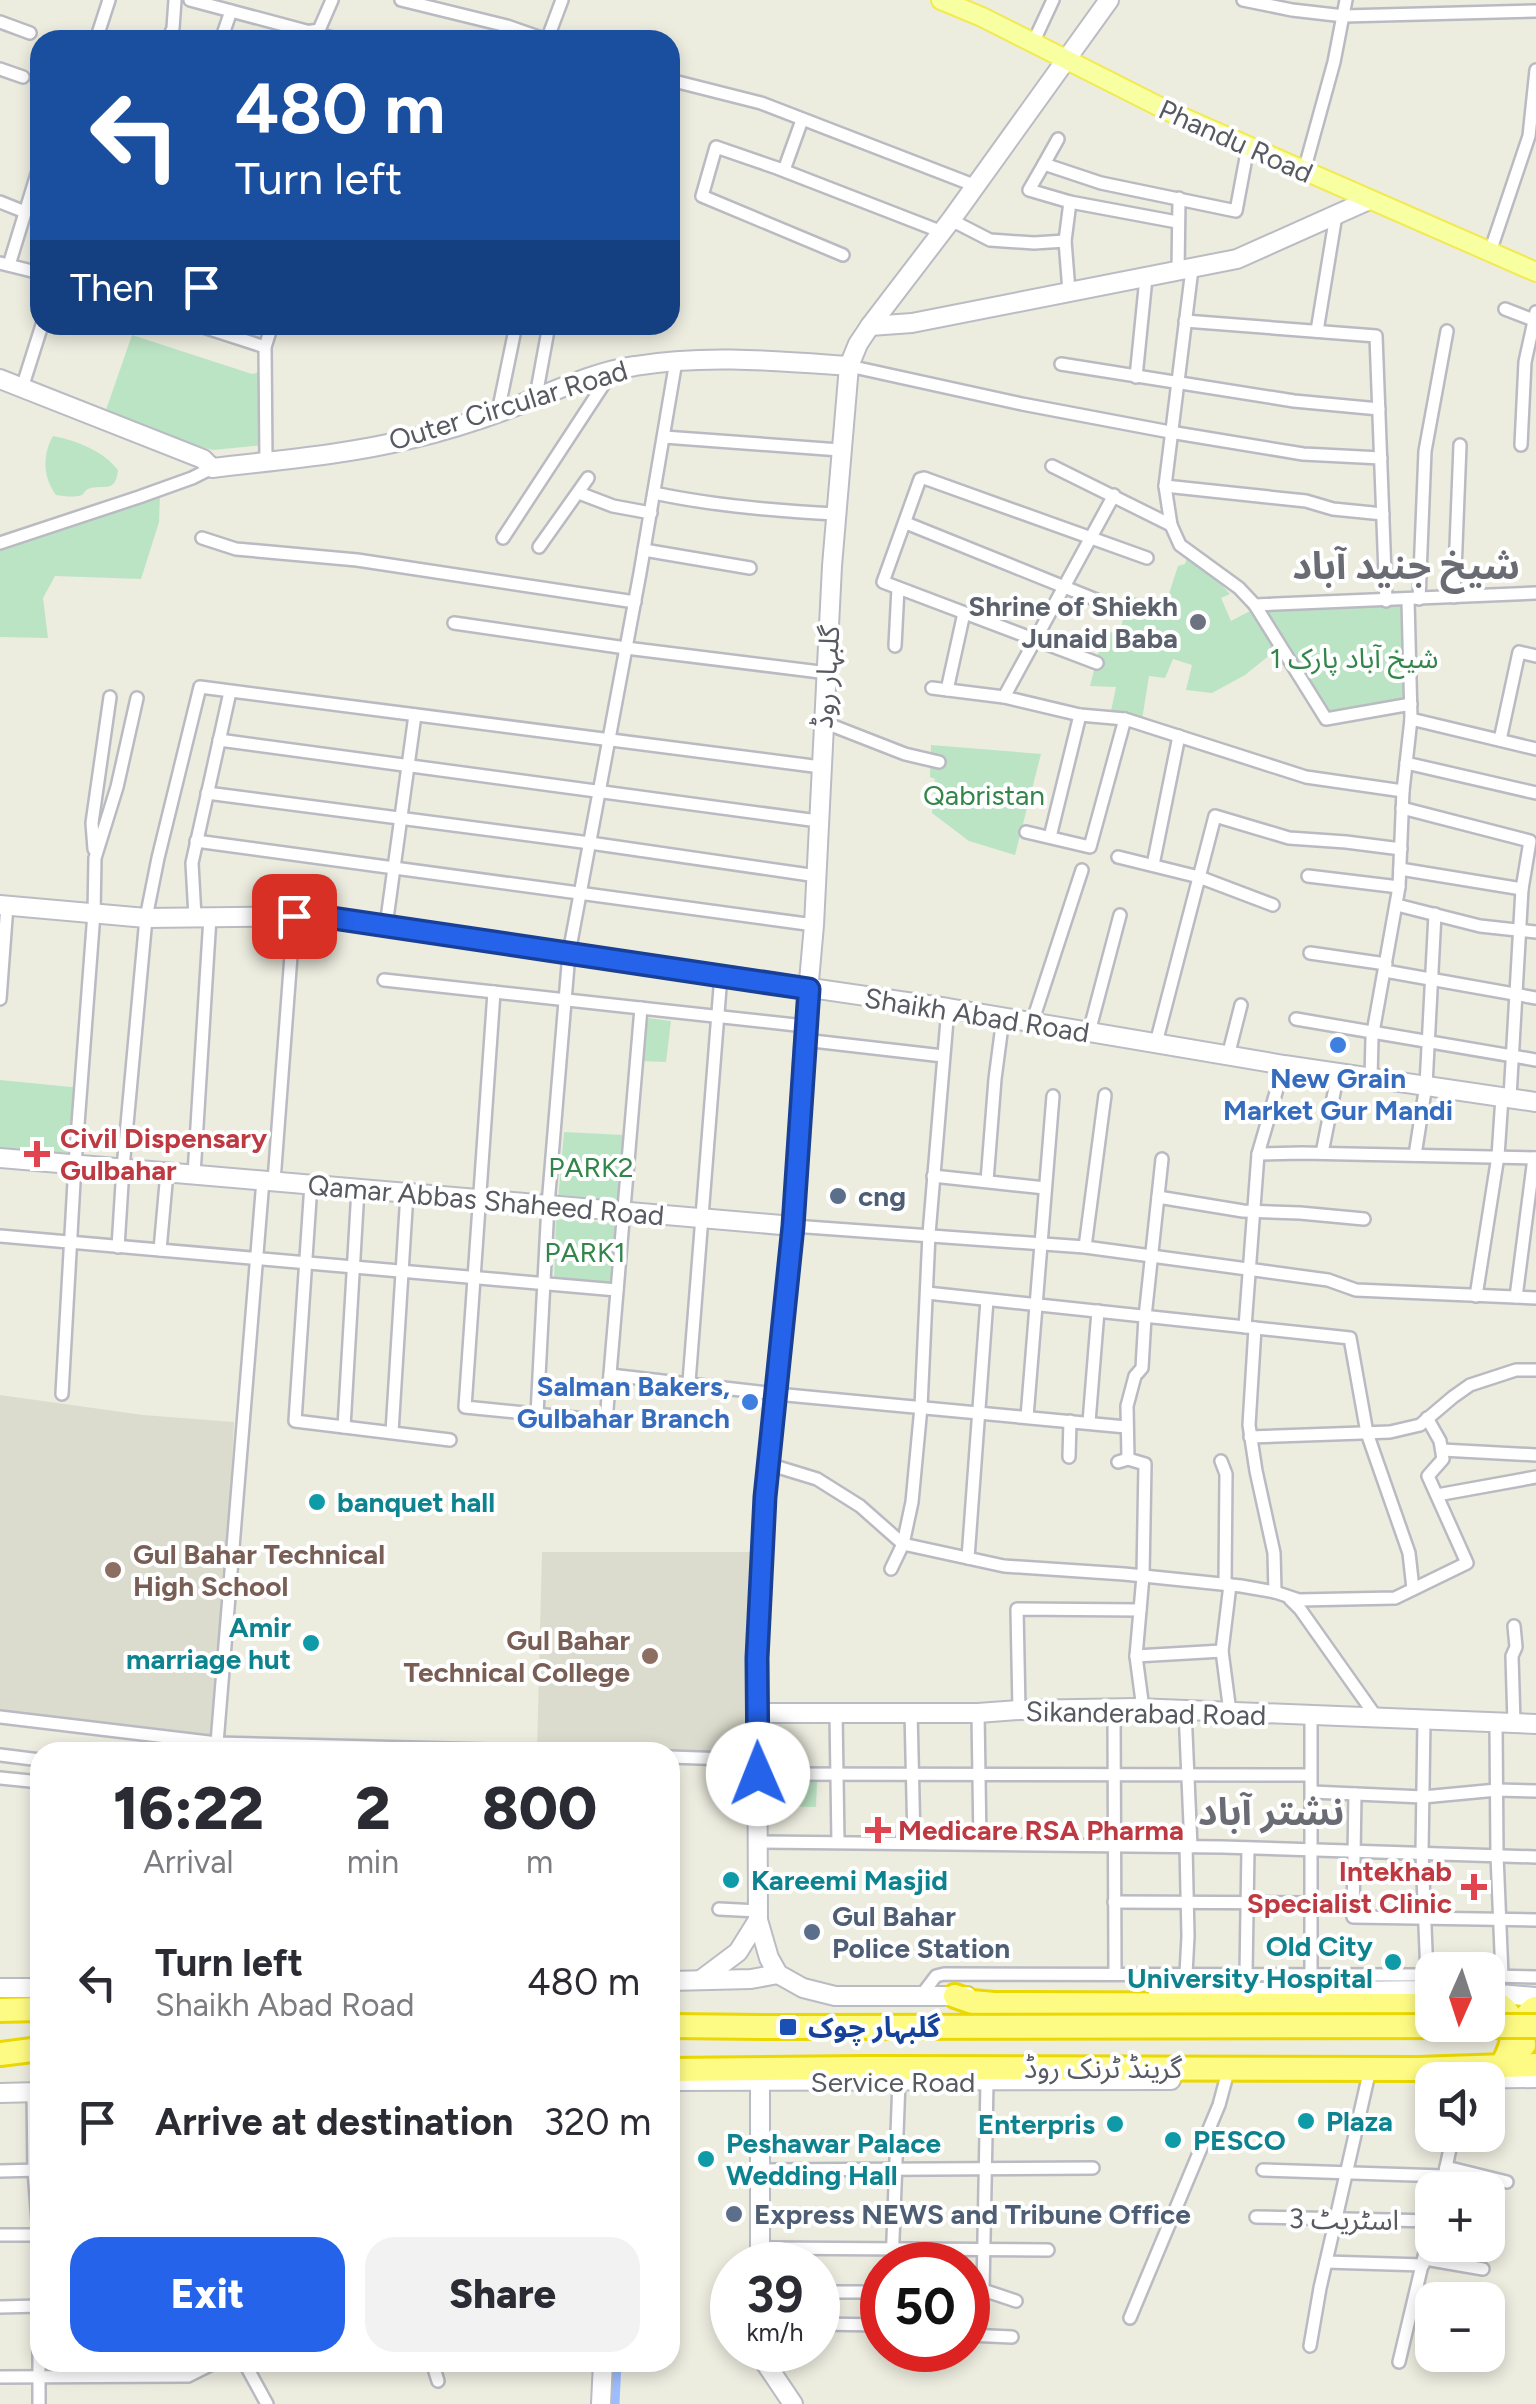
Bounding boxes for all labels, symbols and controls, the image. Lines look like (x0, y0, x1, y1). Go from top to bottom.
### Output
text: 480 m (235, 66, 445, 151)
icon: left (70, 70, 200, 200)
street label: Phandu Road (1154, 92, 1318, 190)
text: Turn left (235, 151, 402, 205)
icon: arrive (174, 260, 229, 315)
text: Then (70, 265, 154, 311)
street label: Outer Circular Road (385, 353, 631, 457)
district label: شیخ جنید آباد (1292, 543, 1520, 594)
place label: Shrine of Shiekh Junaid Baba (968, 589, 1178, 655)
marker: Shrine of Shiekh Junaid Baba (1187, 611, 1209, 633)
street label: گلبہار روڈ (805, 624, 848, 730)
park label: شیخ آباد پارک 1 (1270, 641, 1438, 679)
park label: Qabristan (923, 778, 1045, 812)
pin (252, 874, 337, 959)
icon: arrive (267, 889, 322, 944)
street label: Shaikh Abad Road (862, 980, 1092, 1050)
marker: New Grain Market Gur Mandi (1327, 1034, 1349, 1056)
place label: New Grain Market Gur Mandi (1223, 1061, 1453, 1127)
place label: Civil Dispensary Gulbahar (60, 1121, 268, 1187)
marker: Civil Dispensary Gulbahar (24, 1141, 50, 1167)
park label: PARK2 (548, 1150, 634, 1184)
street label: Qamar Abbas Shaheed Road (306, 1167, 666, 1233)
place label: cng (858, 1179, 906, 1213)
marker: cng (827, 1185, 849, 1207)
park label: PARK1 (544, 1235, 626, 1269)
place label: Salman Bakers, Gulbahar Branch (517, 1369, 730, 1435)
marker: Salman Bakers, Gulbahar Branch (739, 1391, 761, 1413)
place label: banquet hall (337, 1485, 495, 1519)
marker: banquet hall (306, 1491, 328, 1513)
place label: Gul Bahar Technical High School (133, 1537, 385, 1603)
marker: Gul Bahar Technical High School (102, 1559, 124, 1581)
place label: Amir marriage hut (126, 1610, 291, 1676)
place label: Gul Bahar Technical College (404, 1623, 630, 1689)
marker: Amir marriage hut (300, 1632, 322, 1654)
marker: Gul Bahar Technical College (639, 1645, 661, 1667)
street label: Sikanderabad Road (1025, 1694, 1267, 1732)
position arrow (706, 1722, 810, 1826)
text: 16:22 (113, 1772, 264, 1844)
text: 2 (355, 1772, 391, 1844)
text: 800 (482, 1772, 597, 1844)
district label: نشتر آباد (1198, 1789, 1344, 1835)
place label: Medicare RSA Pharma (898, 1813, 1184, 1847)
marker: Medicare RSA Pharma (867, 1819, 889, 1841)
text: Arrival (143, 1843, 234, 1881)
text: min (347, 1843, 399, 1881)
text: m (526, 1843, 553, 1881)
place label: Intekhab Specialist Clinic (1247, 1854, 1452, 1920)
place label: Kareemi Masjid (751, 1863, 948, 1897)
marker: Kareemi Masjid (720, 1869, 742, 1891)
marker: Intekhab Specialist Clinic (1461, 1874, 1487, 1900)
place label: Gul Bahar Police Station (832, 1899, 1010, 1965)
marker: Gul Bahar Police Station (801, 1921, 823, 1943)
place label: Old City University Hospital (1127, 1929, 1374, 1995)
text: Turn left (155, 1940, 303, 1986)
marker: Old City University Hospital (1382, 1951, 1404, 1973)
north arrow (1415, 1952, 1505, 2042)
map controls (1415, 1952, 1505, 2372)
icon: left (70, 1955, 125, 2010)
text: 480 m (527, 1959, 640, 2005)
text: Shaikh Abad Road (155, 1986, 415, 2024)
place label: گلبہار چوک (808, 2010, 941, 2046)
marker: گلبہار چوک (777, 2016, 799, 2038)
street label: گرینڈ ٹرنک روڈ (1024, 2051, 1183, 2085)
button: sound (1415, 2062, 1505, 2152)
street label: Service Road (811, 2065, 975, 2099)
icon: arrive (70, 2095, 125, 2150)
text: Arrive at destination (155, 2099, 513, 2145)
text: 320 m (543, 2099, 651, 2145)
place label: Plaza (1326, 2104, 1393, 2138)
place label: Enterpris (978, 2107, 1095, 2141)
marker: Plaza (1295, 2110, 1317, 2132)
marker: Enterpris (1104, 2113, 1126, 2135)
place label: PESCO (1193, 2123, 1286, 2157)
place label: Peshawar Palace Wedding Hall (726, 2126, 941, 2192)
marker: PESCO (1162, 2129, 1184, 2151)
marker: Peshawar Palace Wedding Hall (695, 2148, 717, 2170)
button: + (1415, 2172, 1505, 2262)
place label: Express NEWS and Tribune Office (754, 2197, 1191, 2231)
street label: اسٹریٹ 3 (1288, 2201, 1400, 2237)
marker: Express NEWS and Tribune Office (723, 2203, 745, 2225)
button: Exit (70, 2237, 345, 2352)
button: Share (365, 2237, 640, 2352)
speed limit sign: 50 (860, 2242, 990, 2372)
text: 39 (747, 2264, 803, 2325)
button: − (1415, 2282, 1505, 2372)
text: km/h (746, 2317, 804, 2347)

